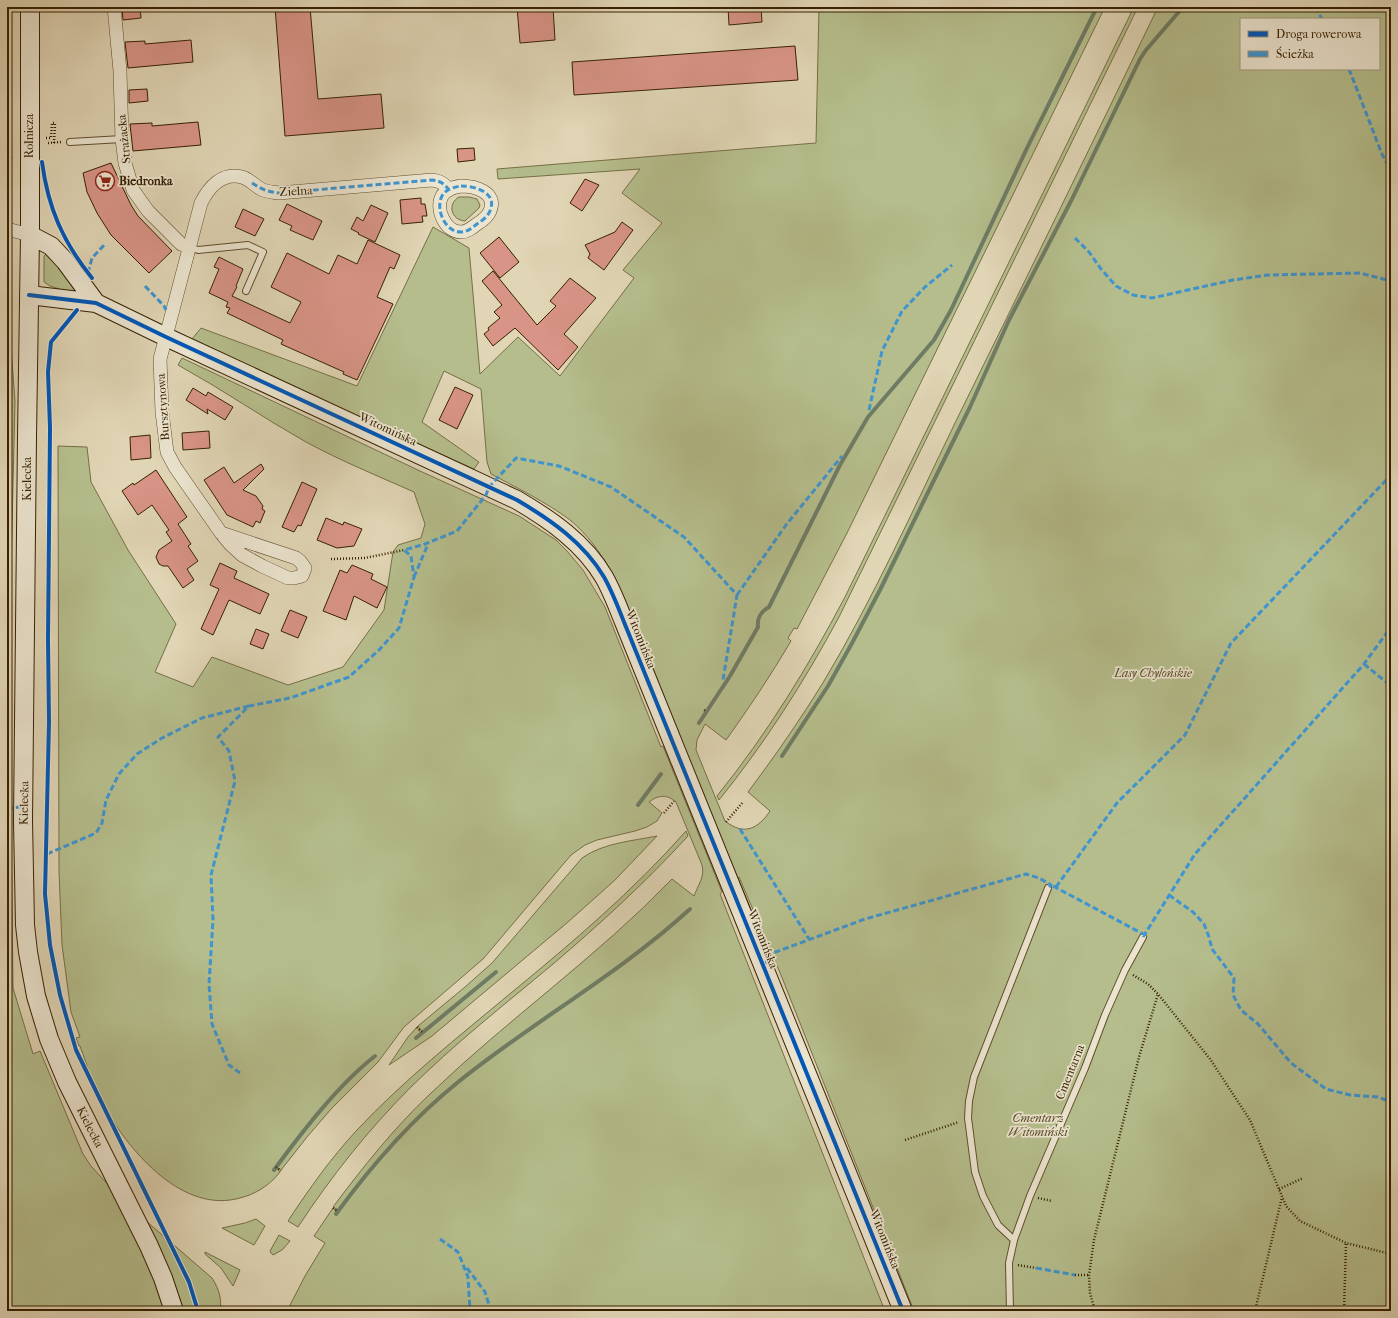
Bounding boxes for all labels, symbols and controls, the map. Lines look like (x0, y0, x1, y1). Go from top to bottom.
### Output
legend (1240, 18, 1380, 70)
text: Droga rowerowa (1276, 27, 1362, 41)
text: Ścieżka (1276, 46, 1314, 61)
street label: Rolnicza (22, 113, 36, 158)
street label: Strażacka (114, 113, 134, 164)
supermarket icon: Biedronka (94, 170, 116, 192)
place label: Biedronka (119, 174, 173, 188)
street label: Zielna (279, 183, 313, 199)
street label: Bursztynowa (154, 373, 172, 441)
street label: Witomińska (356, 409, 420, 449)
street label: Kielecka (20, 456, 34, 501)
street label: Witomińska (623, 607, 659, 671)
park label: Lasy Chylońskie (1113, 666, 1193, 680)
street label: Kielecka (17, 780, 31, 825)
street label: Witomińska (745, 907, 781, 971)
street label: Cmentarna (1053, 1042, 1088, 1102)
street label: Kielecka (74, 1104, 106, 1150)
park label: Cmentarz Witomiński (1008, 1111, 1069, 1139)
street label: Witomińska (867, 1207, 903, 1271)

